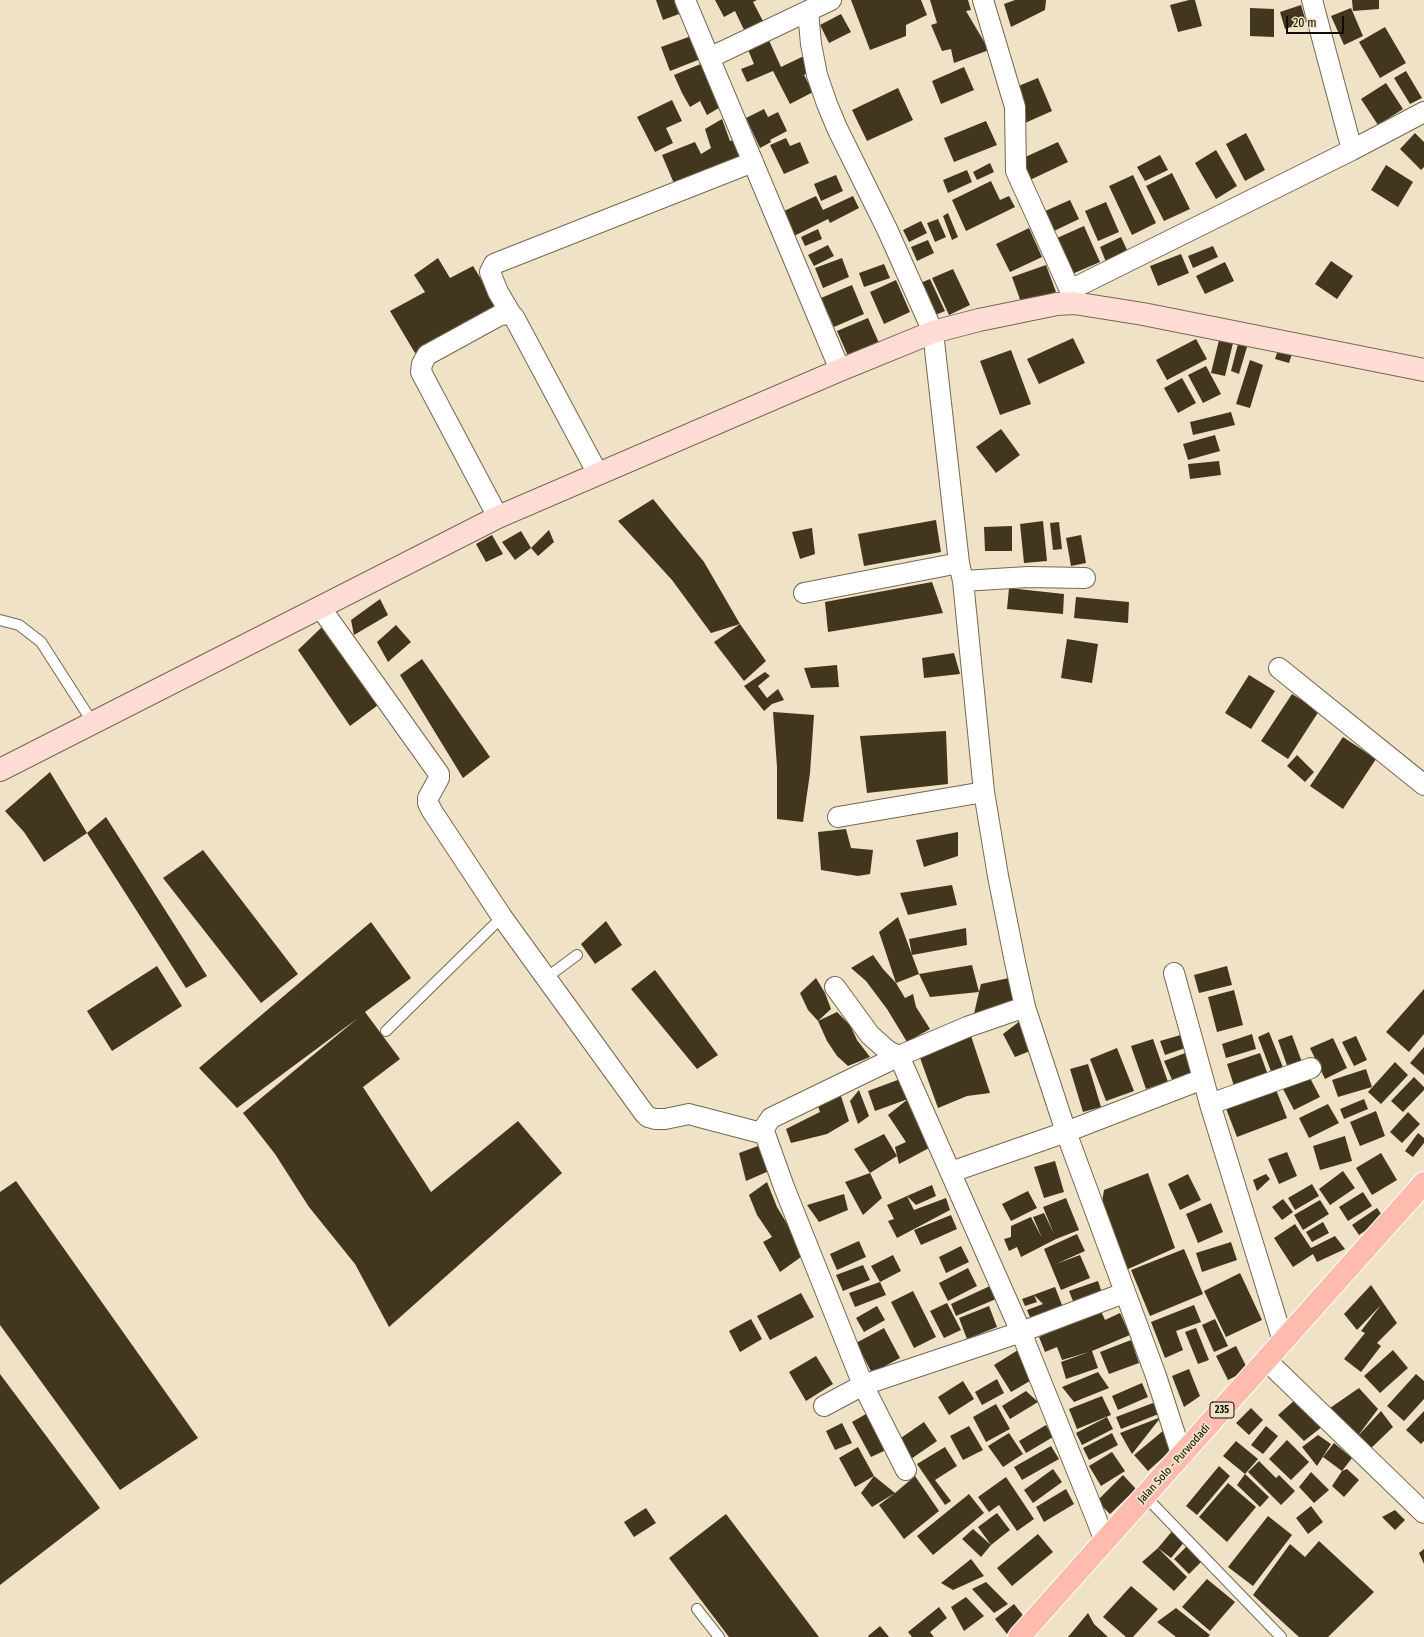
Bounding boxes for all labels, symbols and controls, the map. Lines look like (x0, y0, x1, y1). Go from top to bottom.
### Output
scale bar (1288, 8, 1346, 34)
text: 20 m (1293, 16, 1317, 30)
road number: 235 (1210, 1402, 1234, 1418)
street label: Jalan Solo - Purwodadi (1135, 1422, 1213, 1506)

